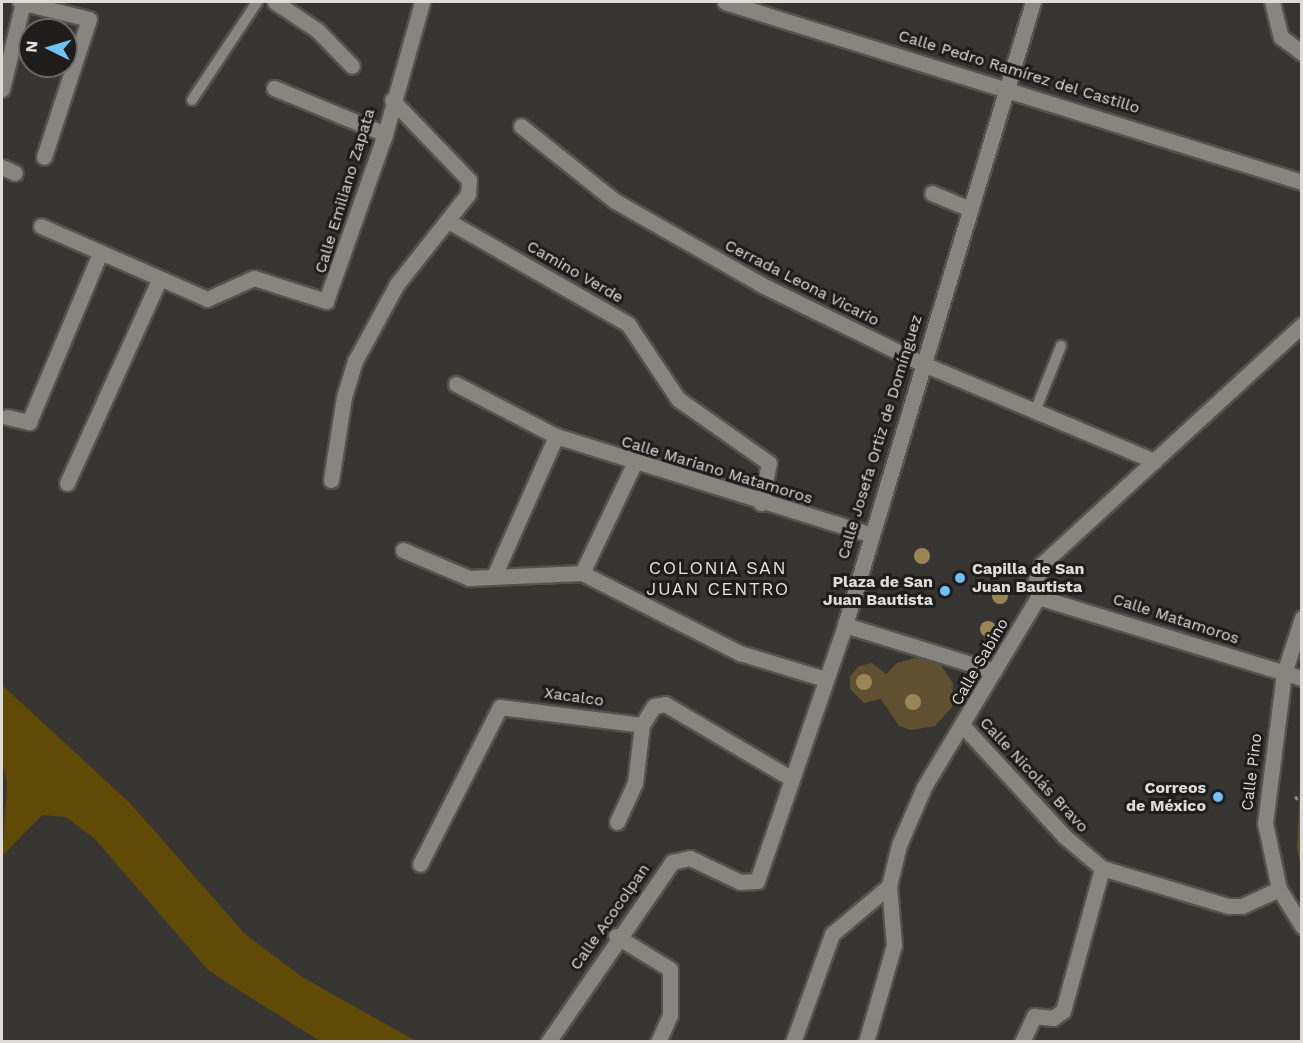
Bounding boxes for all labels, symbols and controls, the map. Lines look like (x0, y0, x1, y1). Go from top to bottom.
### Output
north arrow (18, 18, 78, 78)
street label: Calle Pedro Ramírez del Castillo (896, 26, 1142, 118)
text: N (22, 40, 42, 53)
street label: Calle Emiliano Zapata (311, 106, 379, 276)
street label: Cerrada Leona Vicario (721, 235, 883, 331)
street label: Camino Verde (523, 236, 627, 308)
street label: Calle Josefa Ortiz de Domínguez (834, 312, 926, 562)
street label: Calle Mariano Matamoros (619, 432, 815, 508)
district label: COLONIA SAN JUAN CENTRO (646, 558, 790, 600)
place label: Capilla de San Juan Bautista (972, 559, 1085, 597)
marker: Capilla de San Juan Bautista (953, 571, 967, 585)
place label: Plaza de San Juan Bautista (823, 572, 933, 610)
marker: Plaza de San Juan Bautista (938, 584, 952, 598)
street label: Calle Matamoros (1110, 590, 1242, 648)
street label: Calle Sabino (947, 615, 1013, 709)
street label: Xacalco (543, 683, 605, 711)
street label: Calle Nicolás Bravo (976, 713, 1092, 837)
street label: Calle Pino (1238, 732, 1266, 812)
place label: Correos de México (1126, 778, 1206, 816)
marker: Correos de México (1211, 790, 1225, 804)
street label: Calle Acocolpan (566, 860, 654, 974)

